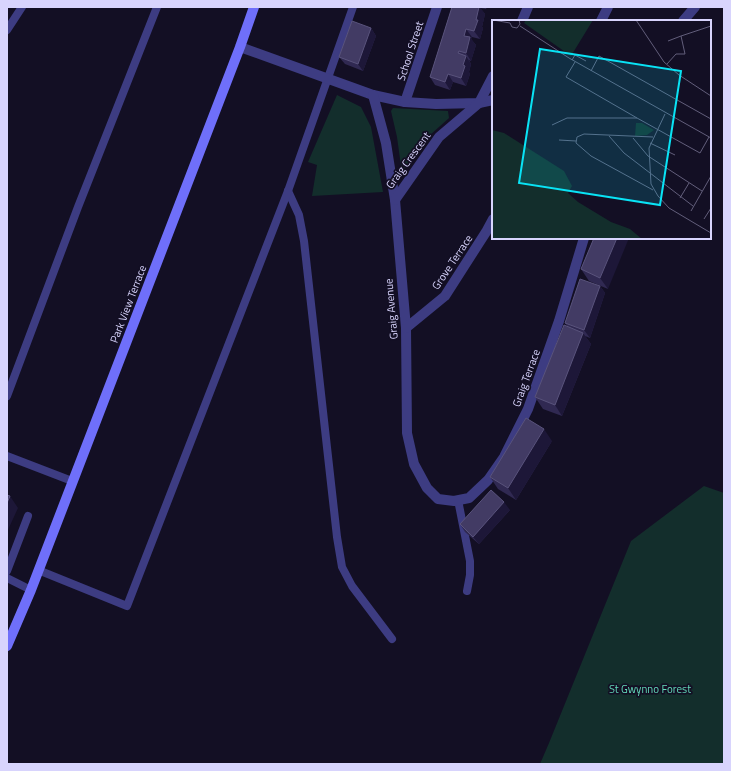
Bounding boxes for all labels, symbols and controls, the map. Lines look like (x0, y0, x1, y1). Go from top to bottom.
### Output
street label: School Street (393, 19, 427, 83)
inset map (492, 20, 711, 239)
street label: Graig Crescent (382, 128, 434, 192)
street label: Grove Terrace (428, 231, 477, 293)
street label: Park View Terrace (106, 262, 150, 345)
street label: Graig Avenue (380, 277, 402, 340)
street label: Graig Terrace (508, 347, 544, 409)
park label: St Gwynno Forest (609, 681, 691, 697)

